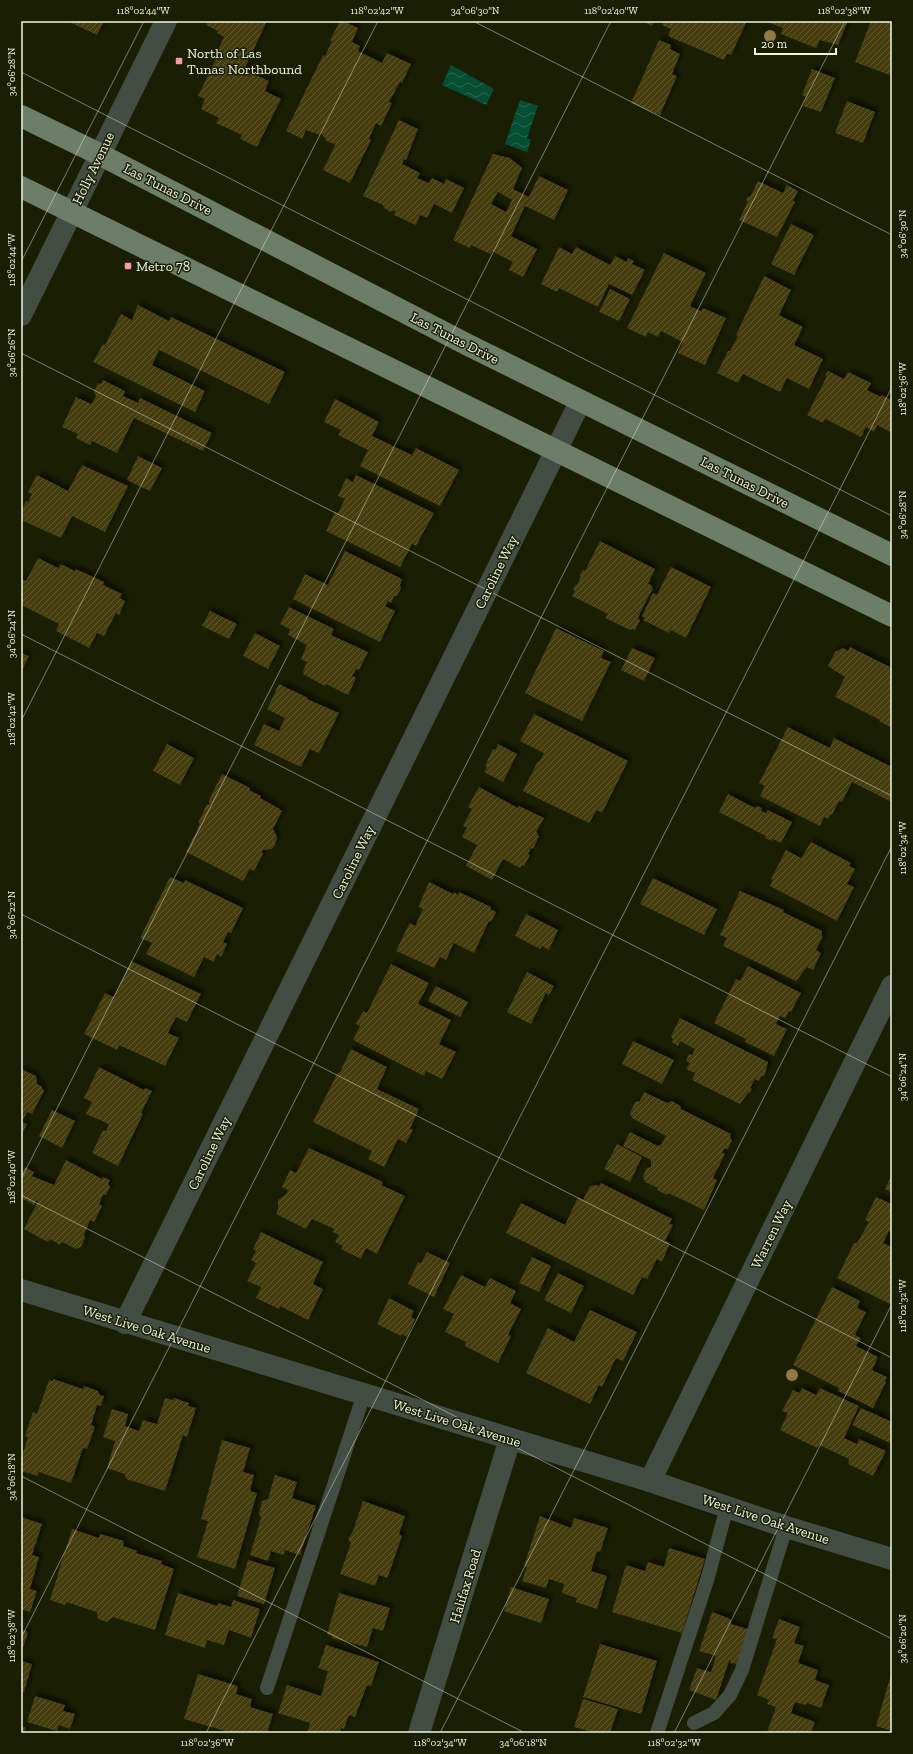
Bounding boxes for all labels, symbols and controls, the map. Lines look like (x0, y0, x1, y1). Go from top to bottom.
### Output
text: 118°02'44"W (116, 5, 170, 17)
text: 118°02'42"W (350, 5, 404, 17)
text: 34°06'30"N (451, 5, 500, 17)
text: 118°02'40"W (584, 5, 638, 17)
text: 118°02'38"W (817, 5, 871, 17)
scale bar (755, 30, 836, 56)
text: 20 m (761, 37, 788, 51)
place label: North of Las Tunas Northbound (187, 45, 302, 78)
text: 34°06'28"N (6, 47, 18, 96)
marker: North of Las Tunas Northbound (174, 56, 184, 66)
street label: Holly Avenue (69, 129, 119, 207)
street label: Las Tunas Drive (121, 160, 215, 219)
text: 34°06'30"N (897, 209, 909, 258)
text: 118°02'44"W (6, 233, 18, 287)
place label: Metro 78 (136, 258, 190, 275)
marker: Metro 78 (123, 261, 133, 271)
street label: Las Tunas Drive (408, 309, 502, 368)
text: 34°06'26"N (6, 328, 18, 377)
text: 118°02'36"W (897, 362, 909, 416)
street label: Las Tunas Drive (698, 453, 792, 512)
text: 34°06'28"N (897, 490, 909, 539)
street label: Caroline Way (471, 532, 522, 612)
text: 34°06'24"N (6, 609, 18, 658)
text: 118°02'42"W (6, 692, 18, 746)
text: 118°02'34"W (897, 821, 909, 874)
street label: Caroline Way (328, 822, 379, 902)
text: 34°06'22"N (6, 890, 18, 939)
text: 34°06'24"N (897, 1052, 909, 1101)
street label: Caroline Way (184, 1113, 235, 1193)
text: 118°02'40"W (6, 1150, 18, 1204)
street label: Warren Way (748, 1196, 796, 1271)
text: 118°02'32"W (897, 1279, 909, 1332)
street label: West Live Oak Avenue (81, 1302, 213, 1357)
street label: West Live Oak Avenue (391, 1396, 523, 1451)
text: 34°06'18"N (6, 1453, 18, 1501)
street label: West Live Oak Avenue (700, 1491, 832, 1548)
street label: Halifax Road (446, 1547, 485, 1625)
text: 118°02'38"W (6, 1609, 18, 1663)
text: 34°06'20"N (897, 1614, 909, 1664)
text: 118°02'36"W (180, 1737, 234, 1749)
text: 118°02'34"W (414, 1737, 467, 1749)
text: 34°06'18"N (499, 1737, 547, 1749)
text: 118°02'32"W (648, 1737, 701, 1749)

